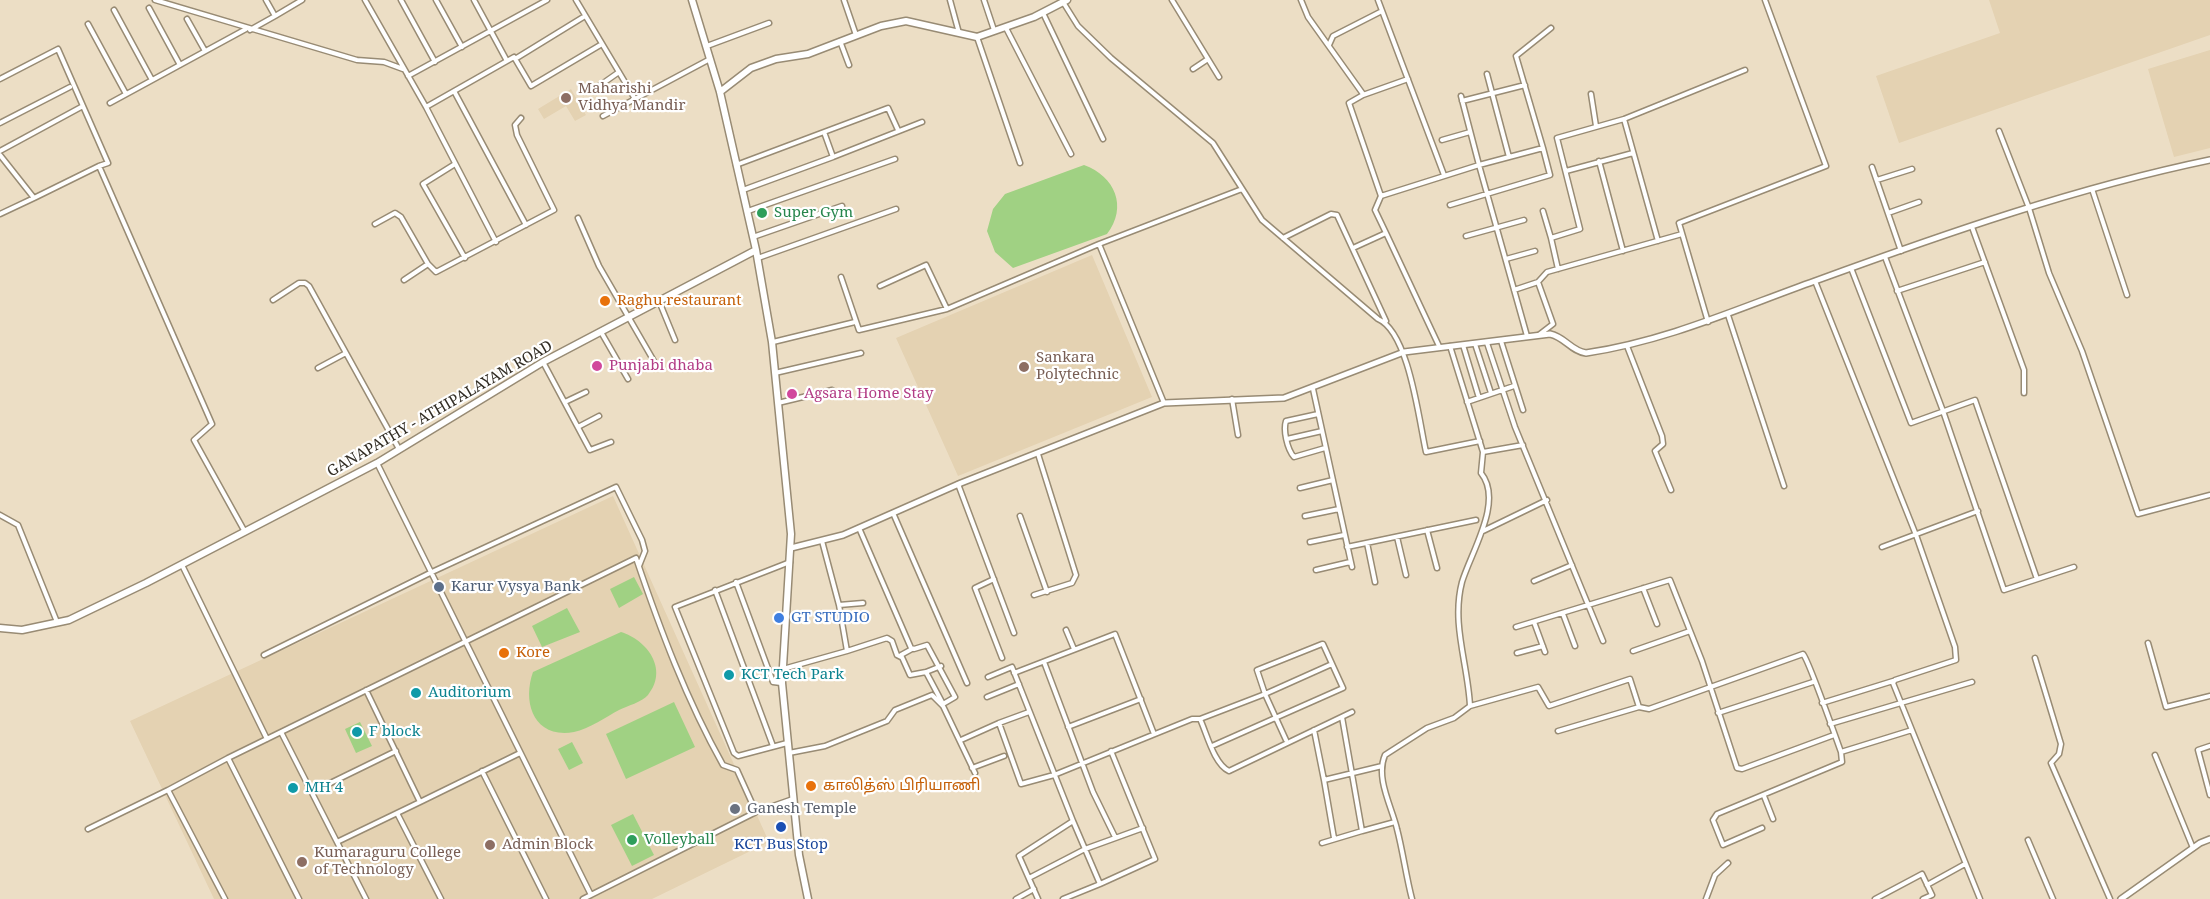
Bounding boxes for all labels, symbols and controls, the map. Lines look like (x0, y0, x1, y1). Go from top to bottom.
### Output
place label: Maharishi Vidhya Mandir (578, 80, 685, 115)
marker: Maharishi Vidhya Mandir (559, 91, 573, 105)
place label: Super Gym (774, 204, 853, 222)
marker: Super Gym (755, 206, 769, 220)
place label: Raghu restaurant (617, 292, 742, 310)
marker: Raghu restaurant (598, 294, 612, 308)
street label: GANAPATHY - ATHIPALAYAM ROAD (324, 337, 556, 481)
place label: Sankara Polytechnic (1036, 349, 1119, 384)
place label: Punjabi dhaba (609, 357, 713, 375)
marker: Punjabi dhaba (590, 359, 604, 373)
marker: Sankara Polytechnic (1017, 360, 1031, 374)
place label: Agsara Home Stay (804, 385, 933, 403)
marker: Agsara Home Stay (785, 387, 799, 401)
place label: Karur Vysya Bank (451, 578, 580, 596)
marker: Karur Vysya Bank (432, 580, 446, 594)
place label: GT STUDIO (791, 609, 870, 627)
marker: GT STUDIO (772, 611, 786, 625)
place label: Kore (516, 644, 550, 662)
marker: Kore (497, 646, 511, 660)
place label: KCT Tech Park (741, 666, 844, 684)
marker: KCT Tech Park (722, 668, 736, 682)
place label: Auditorium (428, 684, 511, 702)
marker: Auditorium (409, 686, 423, 700)
place label: F block (369, 723, 420, 741)
marker: F block (350, 725, 364, 739)
place label: காலித்ஸ் பிரியாணி (823, 777, 980, 795)
place label: MH 4 (305, 779, 343, 797)
marker: காலித்ஸ் பிரியாணி (804, 779, 818, 793)
marker: MH 4 (286, 781, 300, 795)
place label: Ganesh Temple (747, 800, 857, 818)
marker: Ganesh Temple (728, 802, 742, 816)
marker: KCT Bus Stop (774, 820, 788, 834)
place label: Volleyball (644, 831, 715, 849)
marker: Volleyball (625, 833, 639, 847)
place label: Admin Block (502, 836, 593, 854)
place label: KCT Bus Stop (734, 836, 828, 854)
marker: Admin Block (483, 838, 497, 852)
place label: Kumaraguru College of Technology (314, 844, 461, 879)
marker: Kumaraguru College of Technology (295, 855, 309, 869)

